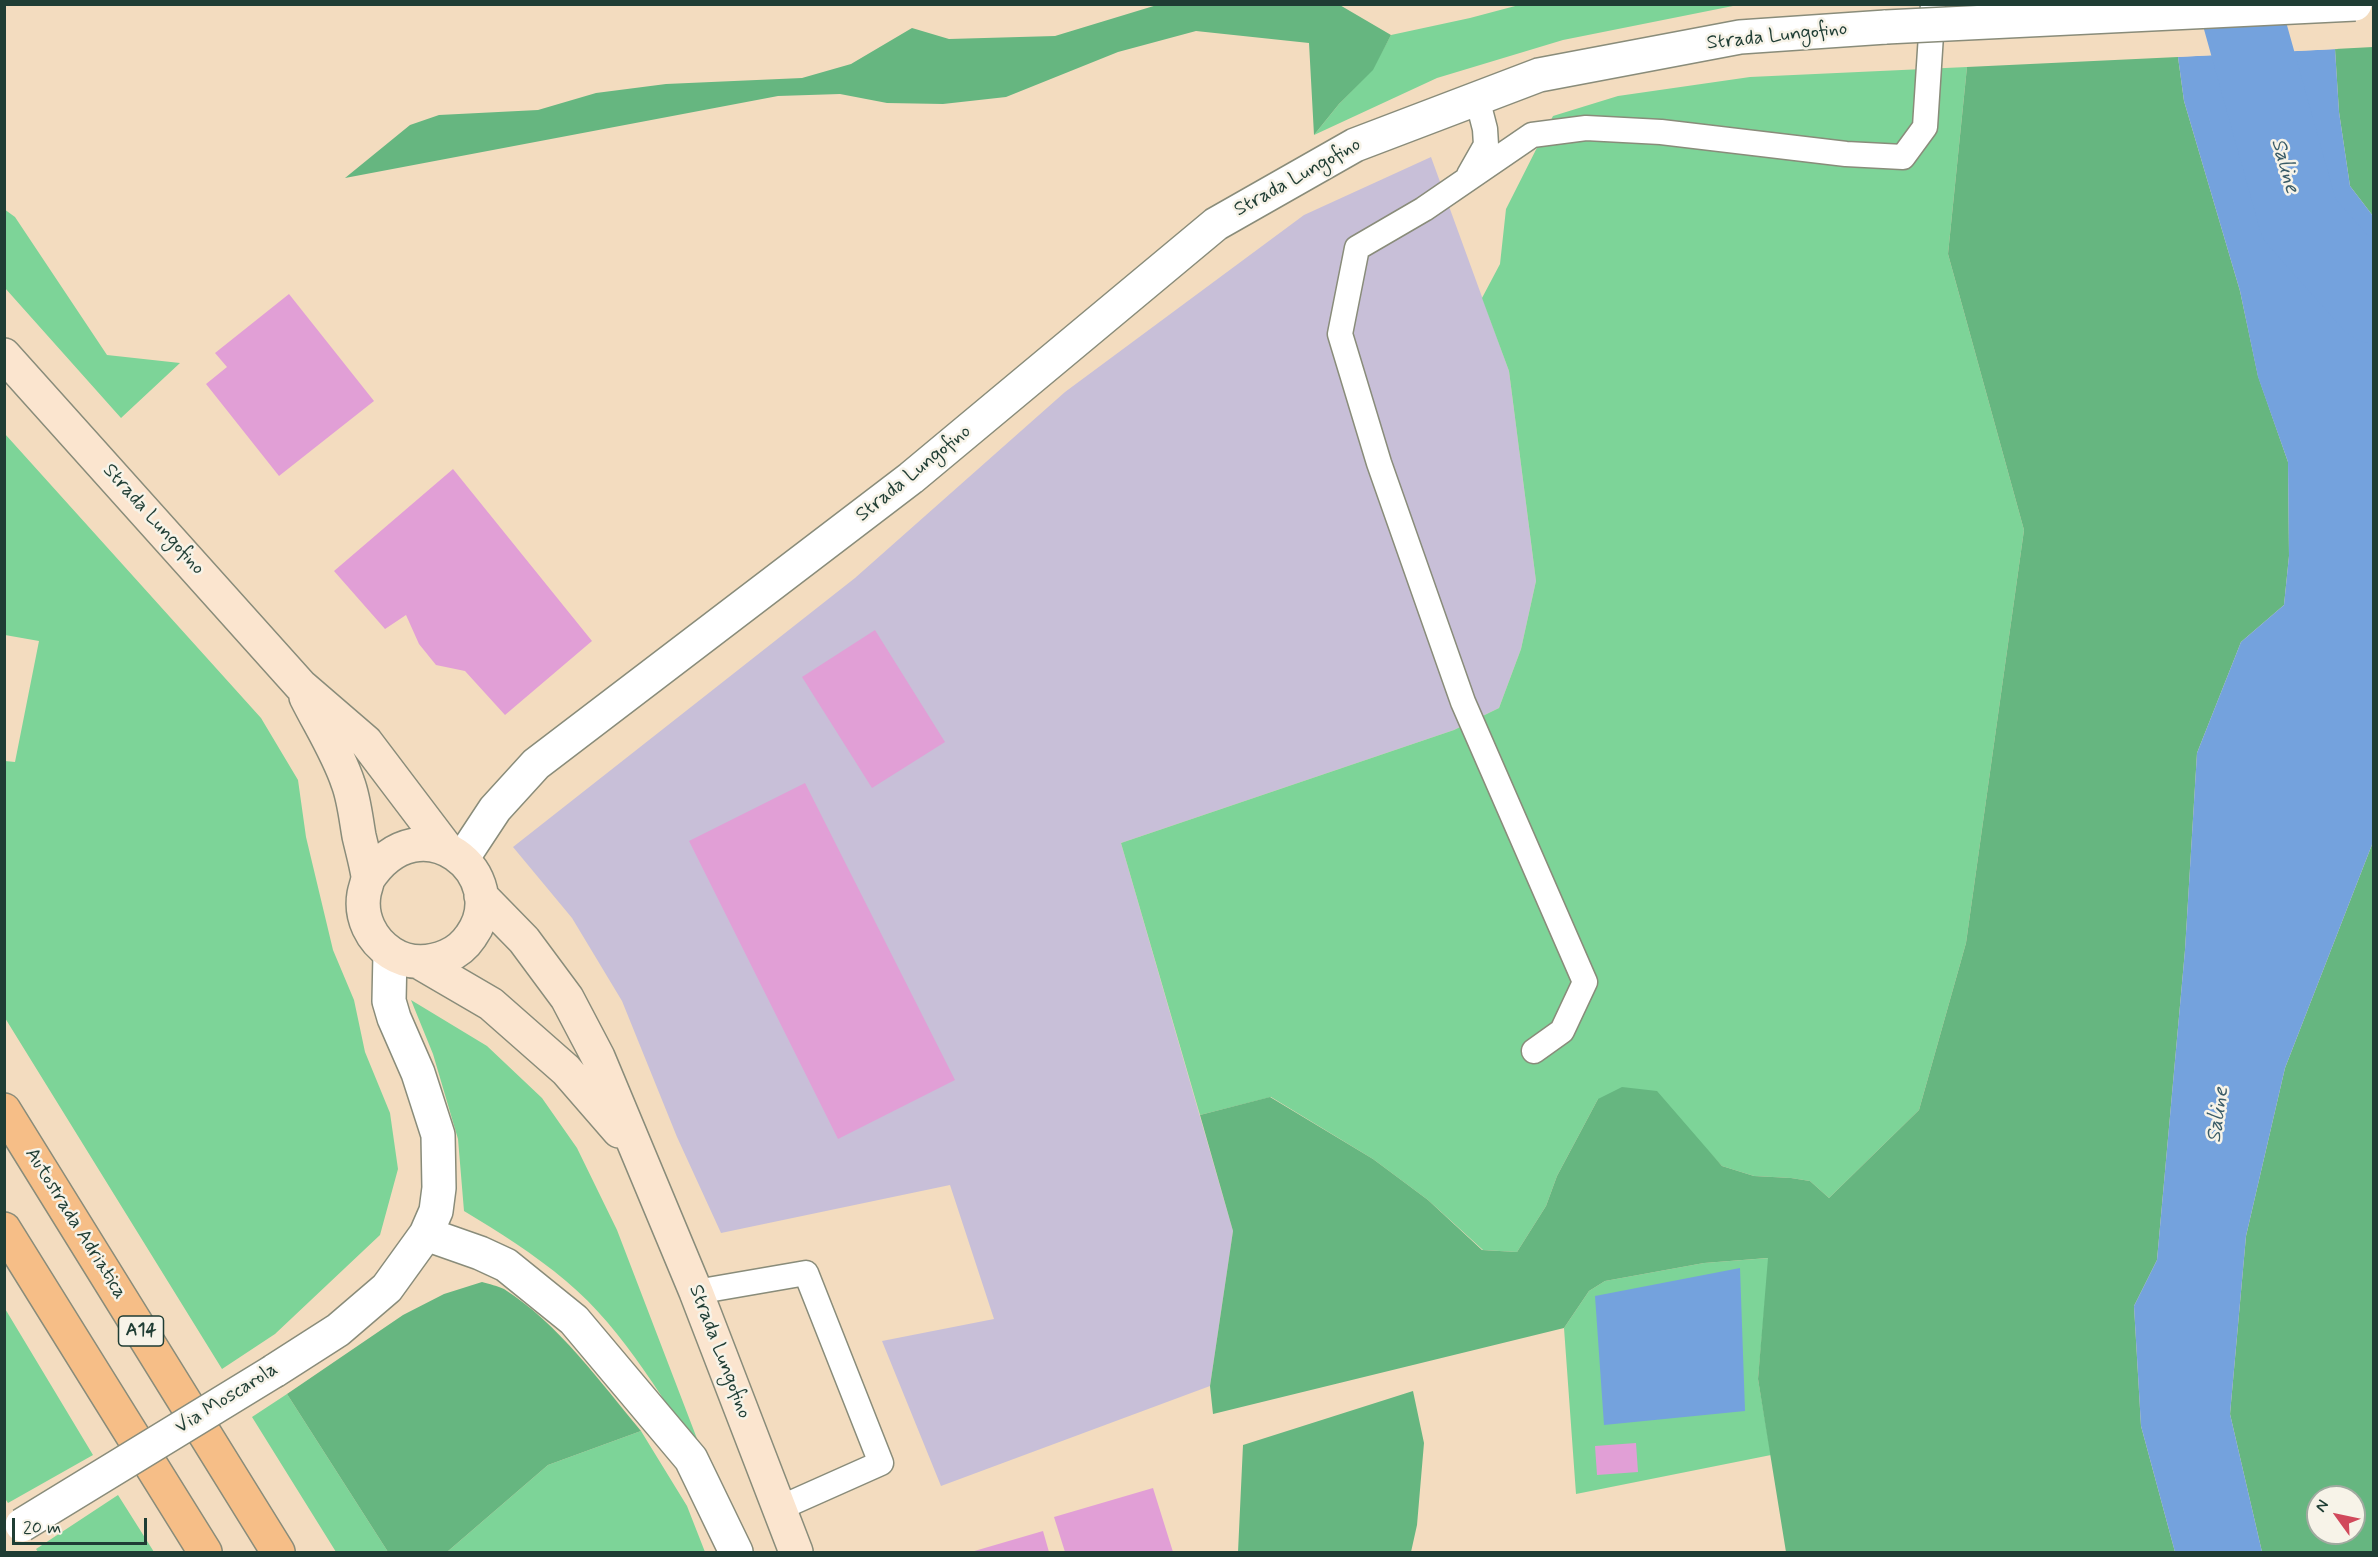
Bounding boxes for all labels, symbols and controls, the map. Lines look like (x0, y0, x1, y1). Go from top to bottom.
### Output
street label: Strada Lungofino (1706, 18, 1848, 56)
street label: Strada Lungofino (1230, 133, 1366, 223)
water label: Saline (2264, 136, 2304, 196)
street label: Strada Lungofino (852, 420, 976, 528)
street label: Strada Lungofino (97, 459, 209, 581)
water label: Saline (2203, 1086, 2235, 1144)
street label: Autostrada Adriatica (19, 1144, 131, 1304)
street label: Strada Lungofino (682, 1282, 756, 1422)
road number: A14 (118, 1316, 164, 1346)
street label: Via Moscarola (171, 1358, 283, 1440)
north arrow (2306, 1485, 2366, 1545)
text: N (2310, 1496, 2334, 1516)
scale bar (15, 1506, 150, 1544)
text: 20 m (23, 1516, 61, 1540)

